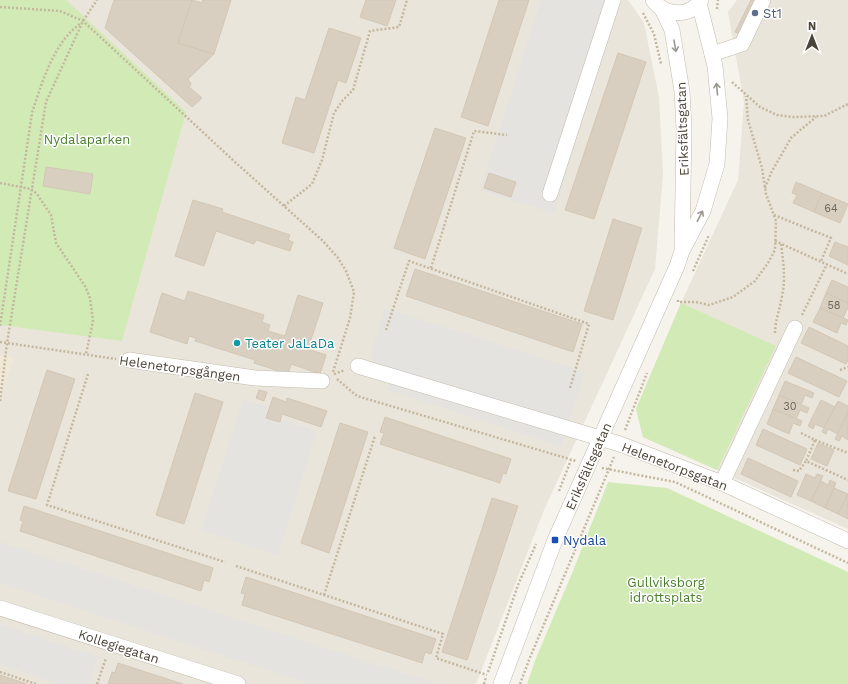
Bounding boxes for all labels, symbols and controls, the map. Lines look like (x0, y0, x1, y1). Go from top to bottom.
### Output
place label: St1 (763, 6, 782, 21)
marker: St1 (750, 8, 760, 18)
north arrow (792, 16, 832, 56)
text: N (808, 20, 816, 33)
one-way arrow (671, 39, 679, 52)
street label: Eriksfältsgatan (673, 82, 692, 176)
one-way arrow (713, 83, 720, 96)
park label: Nydalaparken (44, 132, 130, 147)
house number: 64 (824, 202, 838, 215)
one-way arrow (697, 211, 705, 223)
house number: 58 (827, 299, 841, 312)
place label: Teater JaLaDa (245, 336, 335, 351)
marker: Teater JaLaDa (232, 338, 242, 348)
street label: Helenetorpsgången (118, 353, 241, 384)
house number: 30 (783, 400, 797, 413)
street label: Eriksfältsgatan (562, 420, 614, 512)
street label: Helenetorpsgatan (620, 439, 730, 494)
place label: Nydala (563, 533, 607, 548)
marker: Nydala (550, 535, 560, 545)
park label: Gullviksborg idrottsplats (627, 575, 705, 605)
street label: Kollegiegatan (77, 626, 161, 667)

